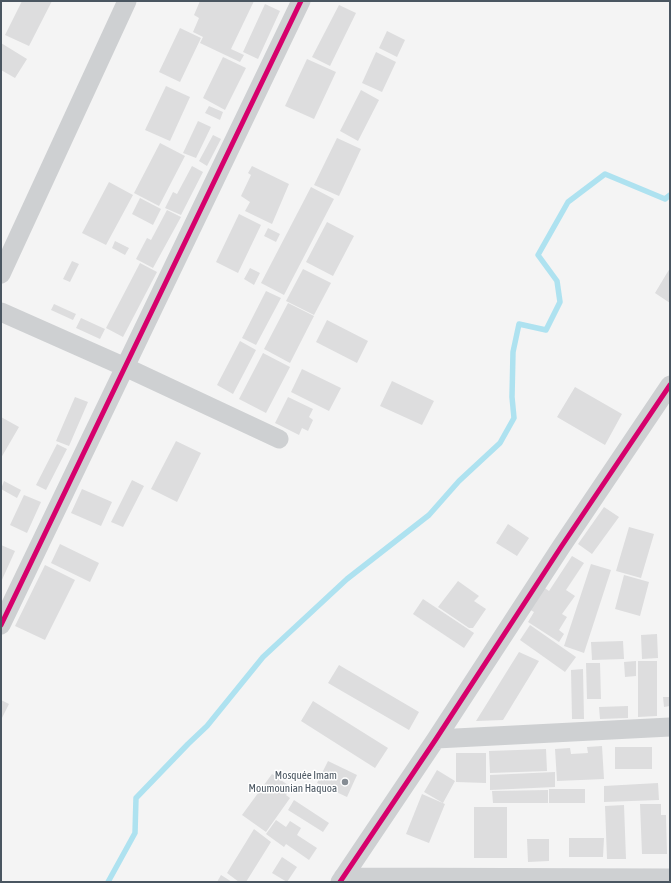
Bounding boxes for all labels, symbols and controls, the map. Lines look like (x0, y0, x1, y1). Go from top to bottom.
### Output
place label: Mosquée Imam Moumounian Haquoa (249, 769, 337, 795)
marker: Mosquée Imam Moumounian Haquoa (340, 777, 350, 787)

